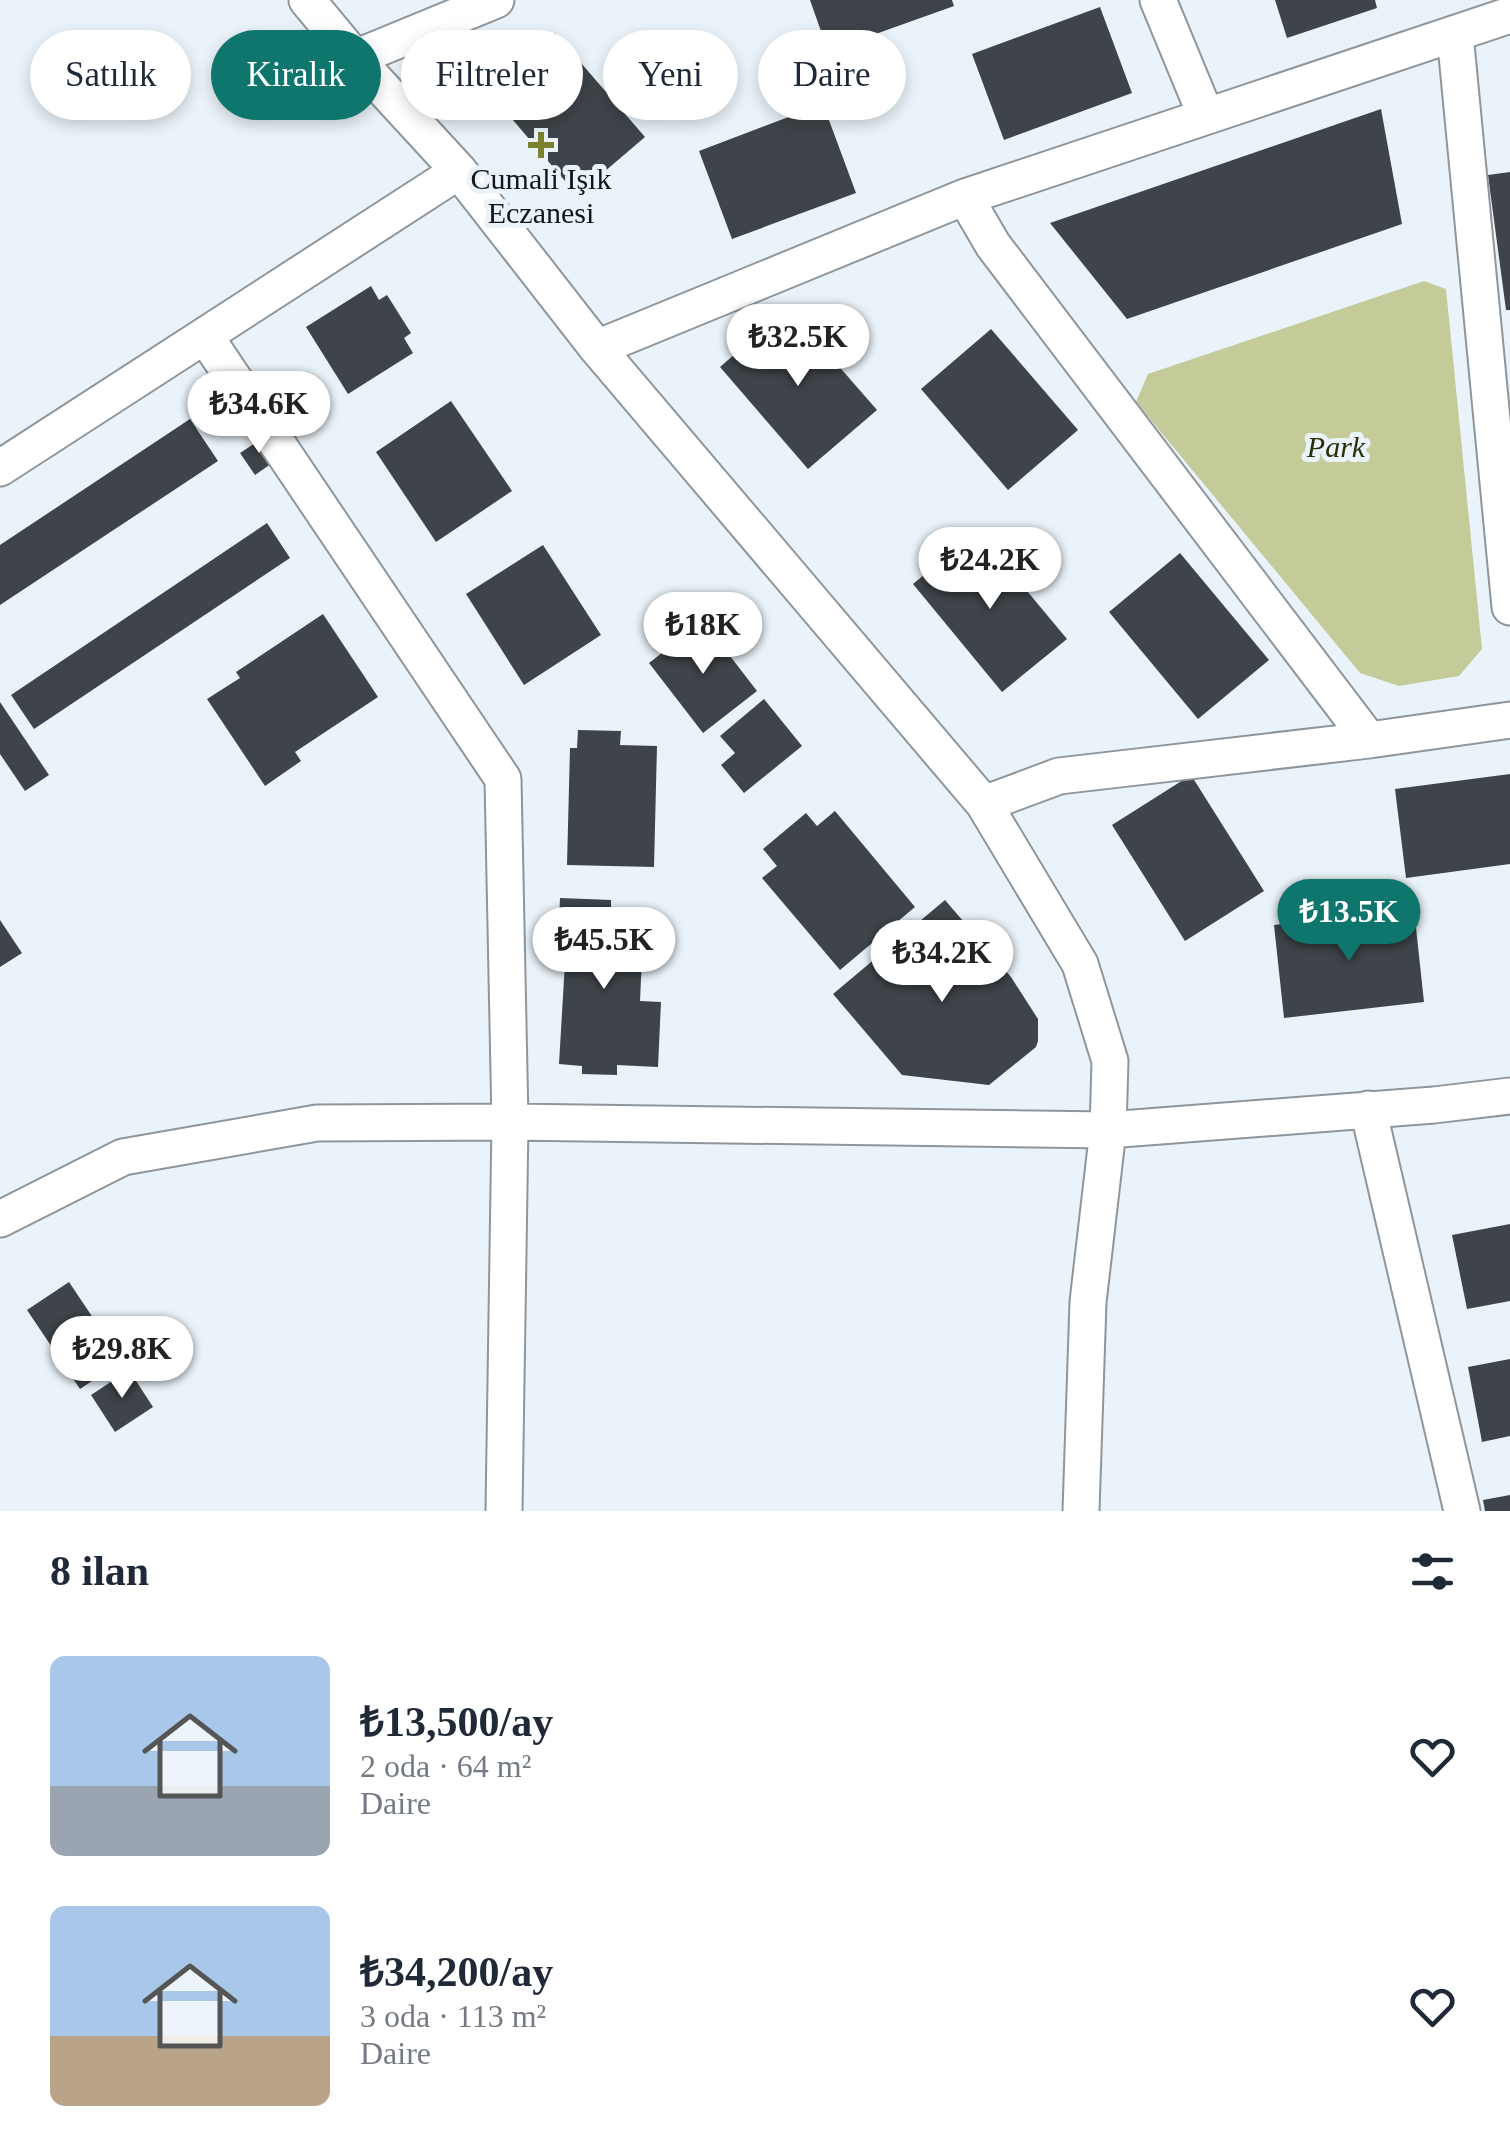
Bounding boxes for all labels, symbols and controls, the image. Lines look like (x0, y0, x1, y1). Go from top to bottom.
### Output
chip: Satılık (30, 30, 191, 120)
chip: Kiralık (211, 30, 381, 120)
chip: Filtreler (401, 30, 583, 120)
chip: Yeni (603, 30, 738, 120)
chip: Daire (758, 30, 906, 120)
marker: Cumali Işık Eczanesi (530, 134, 552, 156)
place label: Cumali Işık Eczanesi (471, 162, 611, 229)
pin: ₺32.5K (717, 304, 879, 389)
text: ₺32.5K (748, 318, 848, 354)
pin: ₺34.6K (178, 371, 340, 456)
text: ₺34.6K (209, 385, 309, 421)
park label: Park (1306, 430, 1366, 463)
pin: ₺24.2K (909, 527, 1071, 612)
text: ₺24.2K (940, 541, 1040, 577)
pin: ₺18K (644, 592, 762, 677)
text: ₺18K (665, 606, 741, 642)
pin: ₺13.5K (1268, 879, 1430, 964)
text: ₺13.5K (1299, 893, 1399, 929)
pin: ₺45.5K (523, 907, 685, 992)
pin: ₺34.2K (861, 920, 1023, 1005)
text: ₺45.5K (554, 921, 654, 957)
text: ₺34.2K (892, 934, 992, 970)
pin: ₺29.8K (41, 1316, 203, 1401)
text: ₺29.8K (72, 1330, 172, 1366)
icon: filters (1405, 1544, 1460, 1599)
text: 8 ilan (50, 1548, 149, 1594)
icon: home (130, 1696, 250, 1816)
text: ₺13,500/ay (360, 1699, 553, 1745)
icon: heart (1405, 1729, 1460, 1784)
text: 2 oda · 64 m² (360, 1748, 531, 1784)
text: Daire (360, 1785, 431, 1821)
icon: home (130, 1946, 250, 2066)
text: ₺34,200/ay (360, 1949, 553, 1995)
icon: heart (1405, 1979, 1460, 2034)
text: 3 oda · 113 m² (360, 1998, 546, 2034)
text: Daire (360, 2035, 431, 2071)

